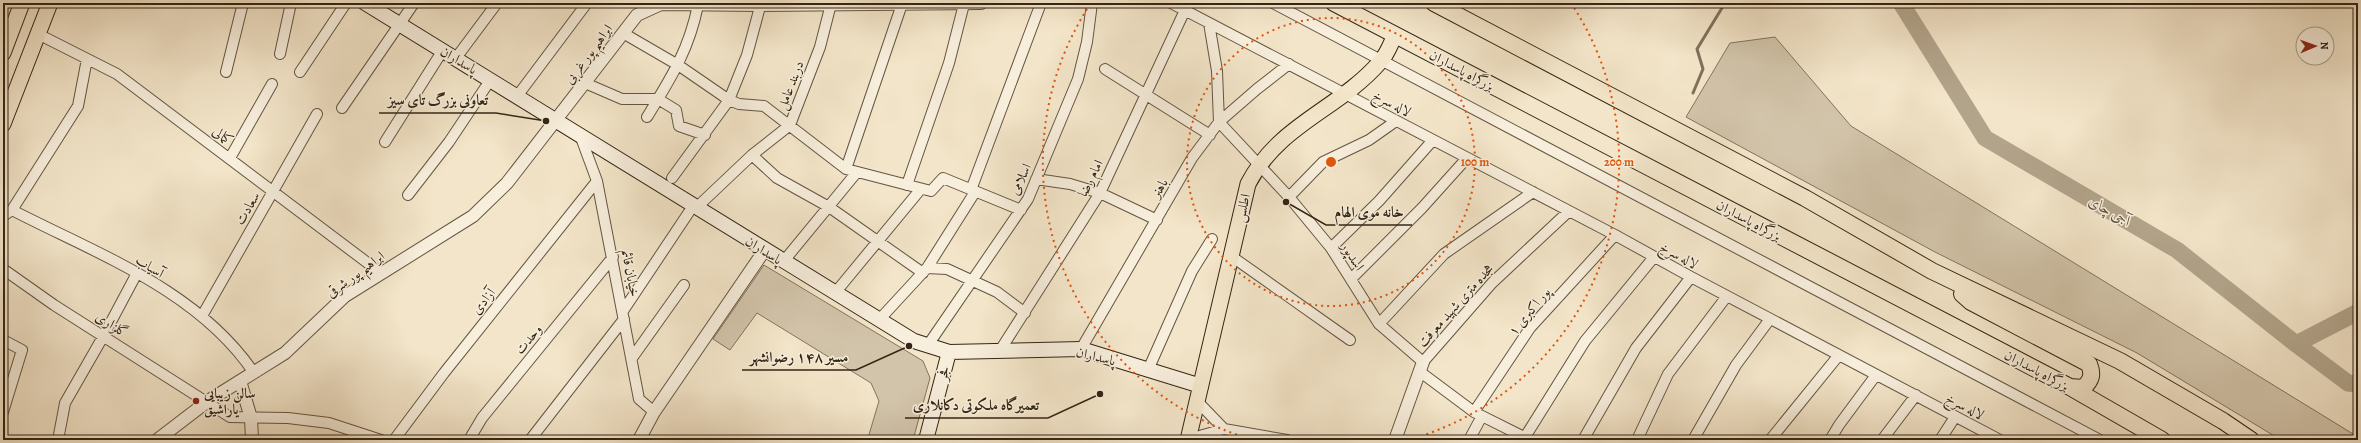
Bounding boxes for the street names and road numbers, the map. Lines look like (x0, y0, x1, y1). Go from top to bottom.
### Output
street label: ابراهیم پور غربی (560, 21, 620, 91)
street label: پاسداران (436, 42, 482, 80)
street label: بزرگراه پاسداران (1425, 45, 1498, 97)
street label: دربند عامل (772, 58, 809, 113)
street label: لاله سرخ (1368, 85, 1414, 124)
street label: کمالی (209, 121, 237, 149)
street label: امام رضا (1073, 156, 1111, 201)
street label: اسلامی (1005, 160, 1036, 198)
street label: باهنر (1145, 175, 1173, 203)
street label: سعادت (230, 188, 265, 228)
street label: اطلس (1230, 192, 1255, 224)
street label: بزرگراه پاسداران (1712, 195, 1785, 247)
street label: پاسداران (741, 232, 787, 271)
street label: اسدپور (1334, 237, 1369, 275)
street label: لاله سرخ (1655, 237, 1701, 276)
street label: ابراهیم پور شرقی (322, 247, 391, 305)
street label: خیابان قائم (614, 248, 644, 299)
street label: آسیاب (132, 250, 169, 284)
street label: هجده متری شهید معرفت (1413, 260, 1498, 351)
street label: پور اکبری ۱ (1504, 282, 1556, 340)
street label: آزادی (467, 283, 501, 318)
street label: گلزاری (92, 307, 132, 342)
street label: وحدت (510, 320, 546, 358)
street label: پاسداران (1074, 342, 1119, 372)
street label: بزرگراه پاسداران (2000, 345, 2073, 397)
street label: فجر (932, 364, 954, 384)
street label: لاله سرخ (1941, 388, 1987, 427)

